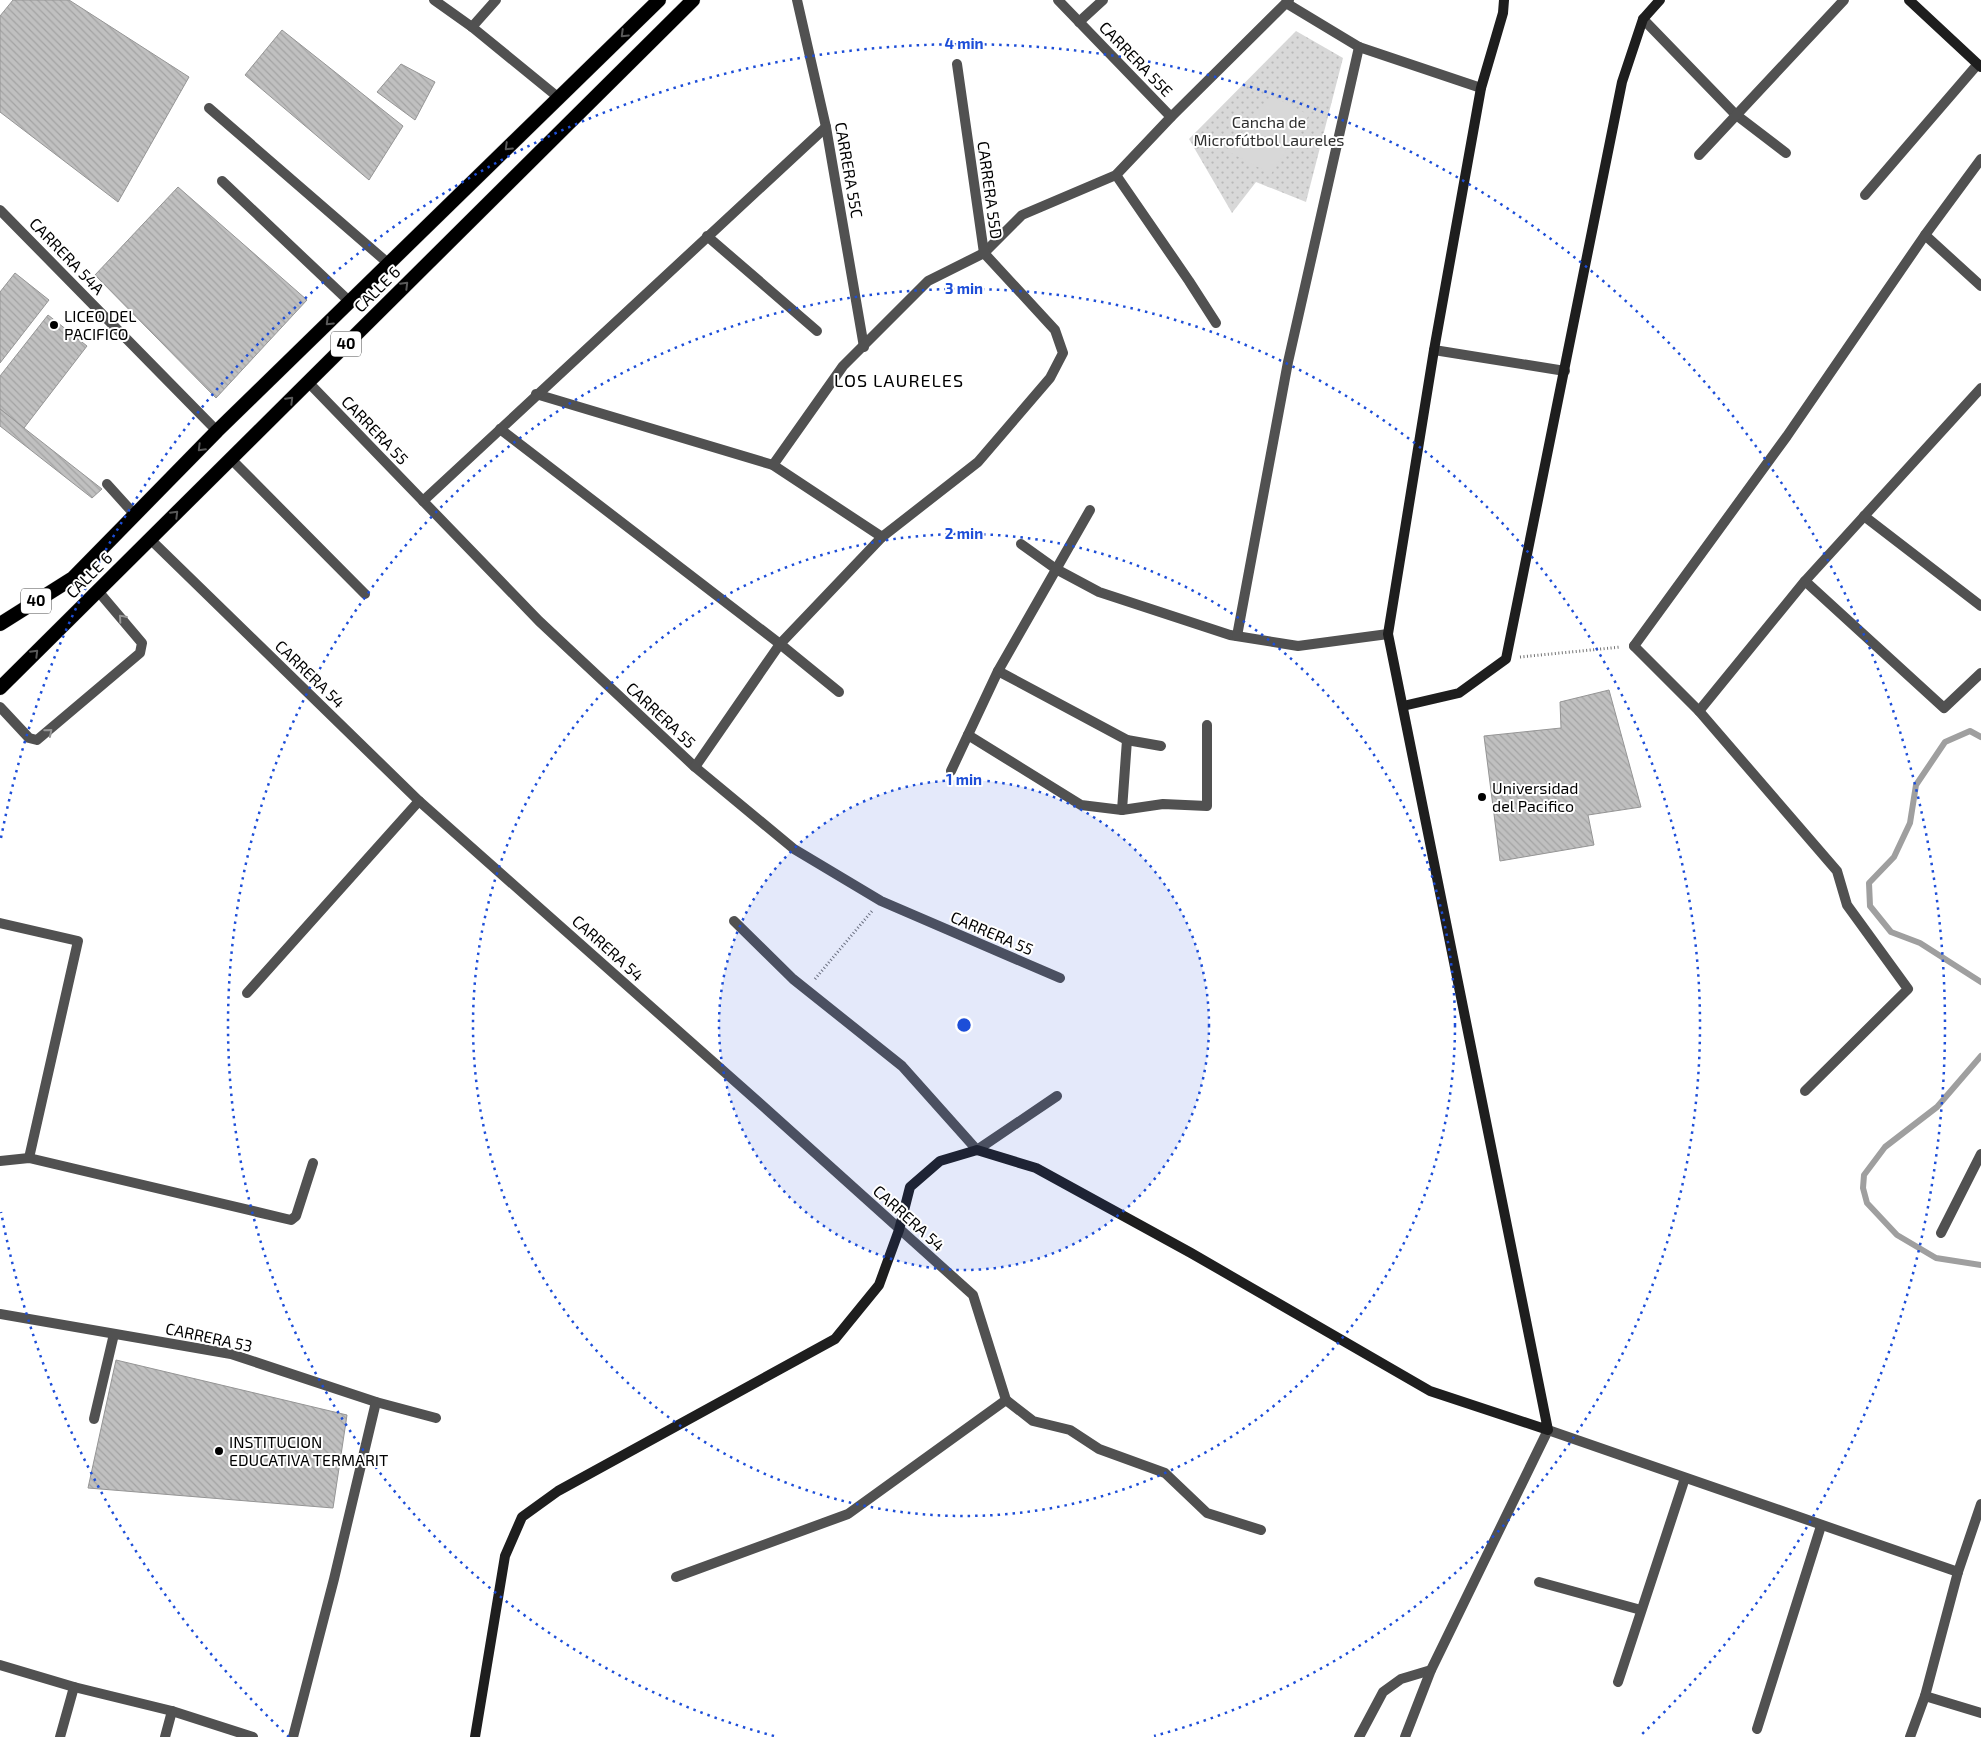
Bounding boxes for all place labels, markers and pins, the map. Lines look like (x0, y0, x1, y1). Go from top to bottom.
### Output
place label: LICEO DEL PACIFICO (64, 306, 136, 343)
marker: LICEO DEL PACIFICO (48, 319, 60, 331)
place label: Universidad del Pacifico (1492, 778, 1579, 815)
marker: Universidad del Pacifico (1476, 791, 1488, 803)
centre of rings (955, 1016, 973, 1034)
place label: INSTITUCION EDUCATIVA TERMARIT (229, 1432, 388, 1469)
marker: INSTITUCION EDUCATIVA TERMARIT (213, 1445, 225, 1457)

